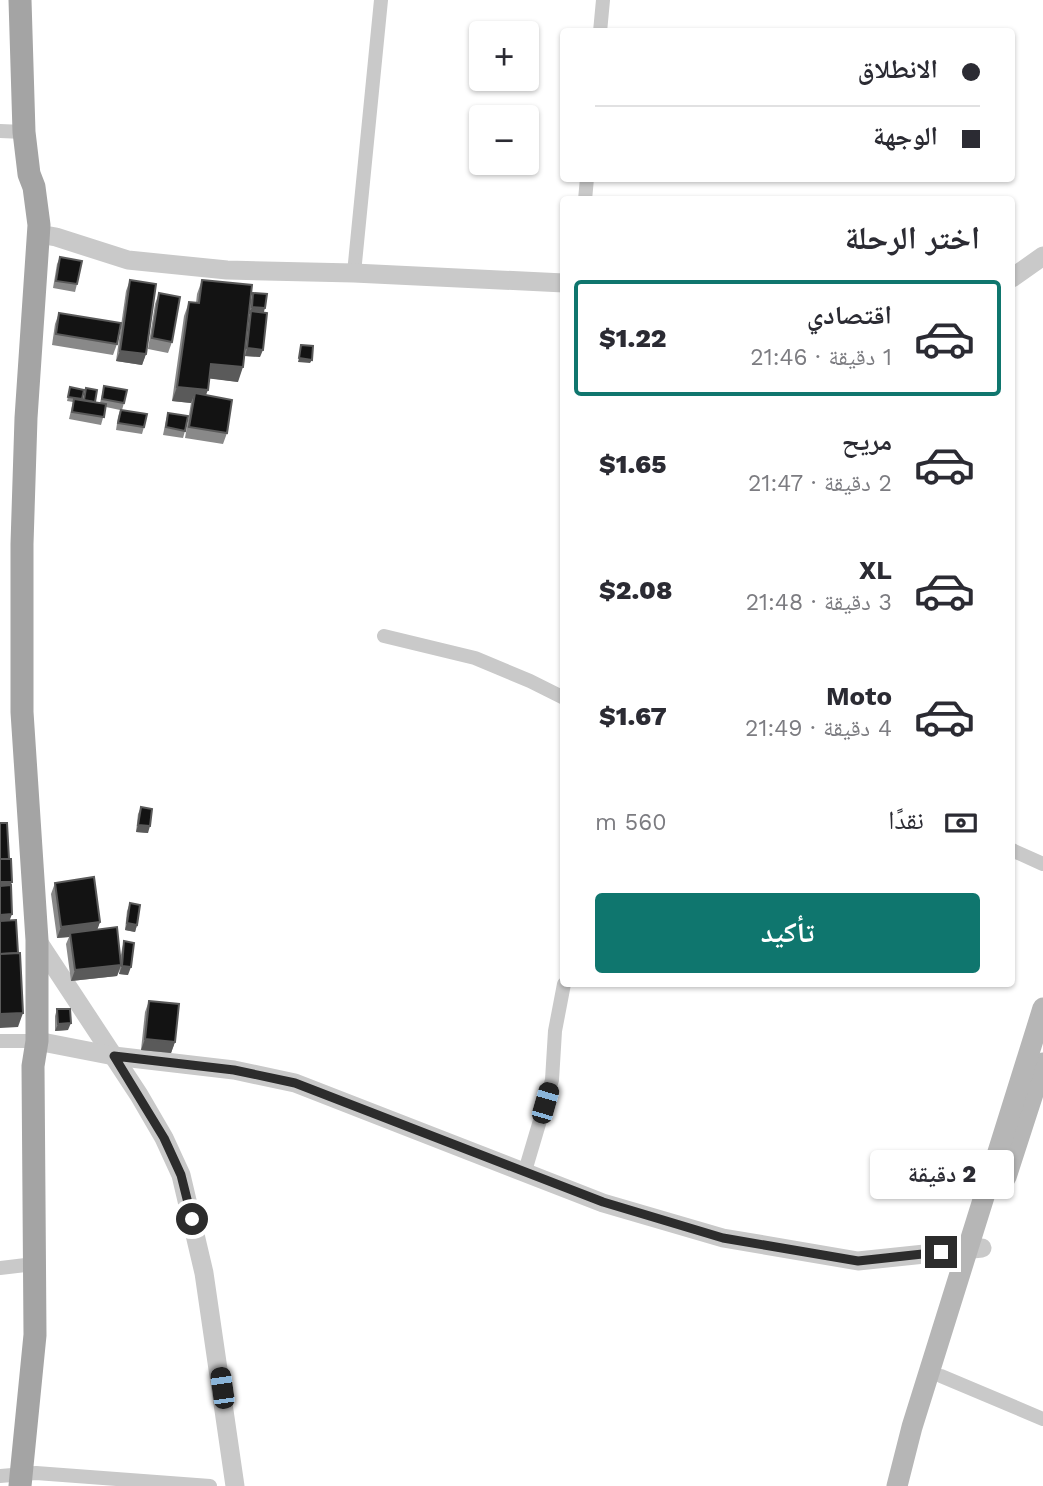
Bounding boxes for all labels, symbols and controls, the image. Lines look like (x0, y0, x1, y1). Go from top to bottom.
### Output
map controls (469, 21, 539, 175)
button: + (469, 21, 539, 91)
text: الانطلاق (858, 54, 938, 84)
button: − (469, 105, 539, 175)
text: الوجهة (873, 121, 938, 151)
text: اختر الرحلة (845, 219, 980, 257)
text: اقتصادي (807, 300, 892, 330)
icon: car (913, 307, 976, 370)
text: $1.22 (599, 323, 666, 353)
text: 1 دقيقة · 21:46 (750, 344, 892, 371)
text: مريح (842, 426, 892, 456)
icon: car (913, 433, 976, 496)
text: $1.65 (599, 449, 666, 479)
text: 2 دقيقة · 21:47 (748, 470, 892, 497)
text: XL (859, 555, 892, 585)
icon: car (913, 559, 976, 622)
text: $2.08 (599, 575, 672, 605)
text: 3 دقيقة · 21:48 (746, 589, 892, 616)
text: Moto (826, 681, 892, 711)
icon: car (913, 685, 976, 748)
text: $1.67 (599, 701, 667, 731)
text: 4 دقيقة · 21:49 (745, 715, 892, 742)
icon: cash (942, 804, 980, 842)
text: نقدًا (888, 805, 924, 835)
text: 560 m (595, 809, 666, 836)
button: تأكيد (595, 893, 980, 973)
car (530, 1080, 561, 1126)
callout: 2 دقيقة (869, 1150, 1013, 1200)
text: 2 دقيقة (908, 1161, 976, 1188)
route start (176, 1203, 208, 1235)
route end (925, 1236, 957, 1268)
car (209, 1366, 236, 1410)

